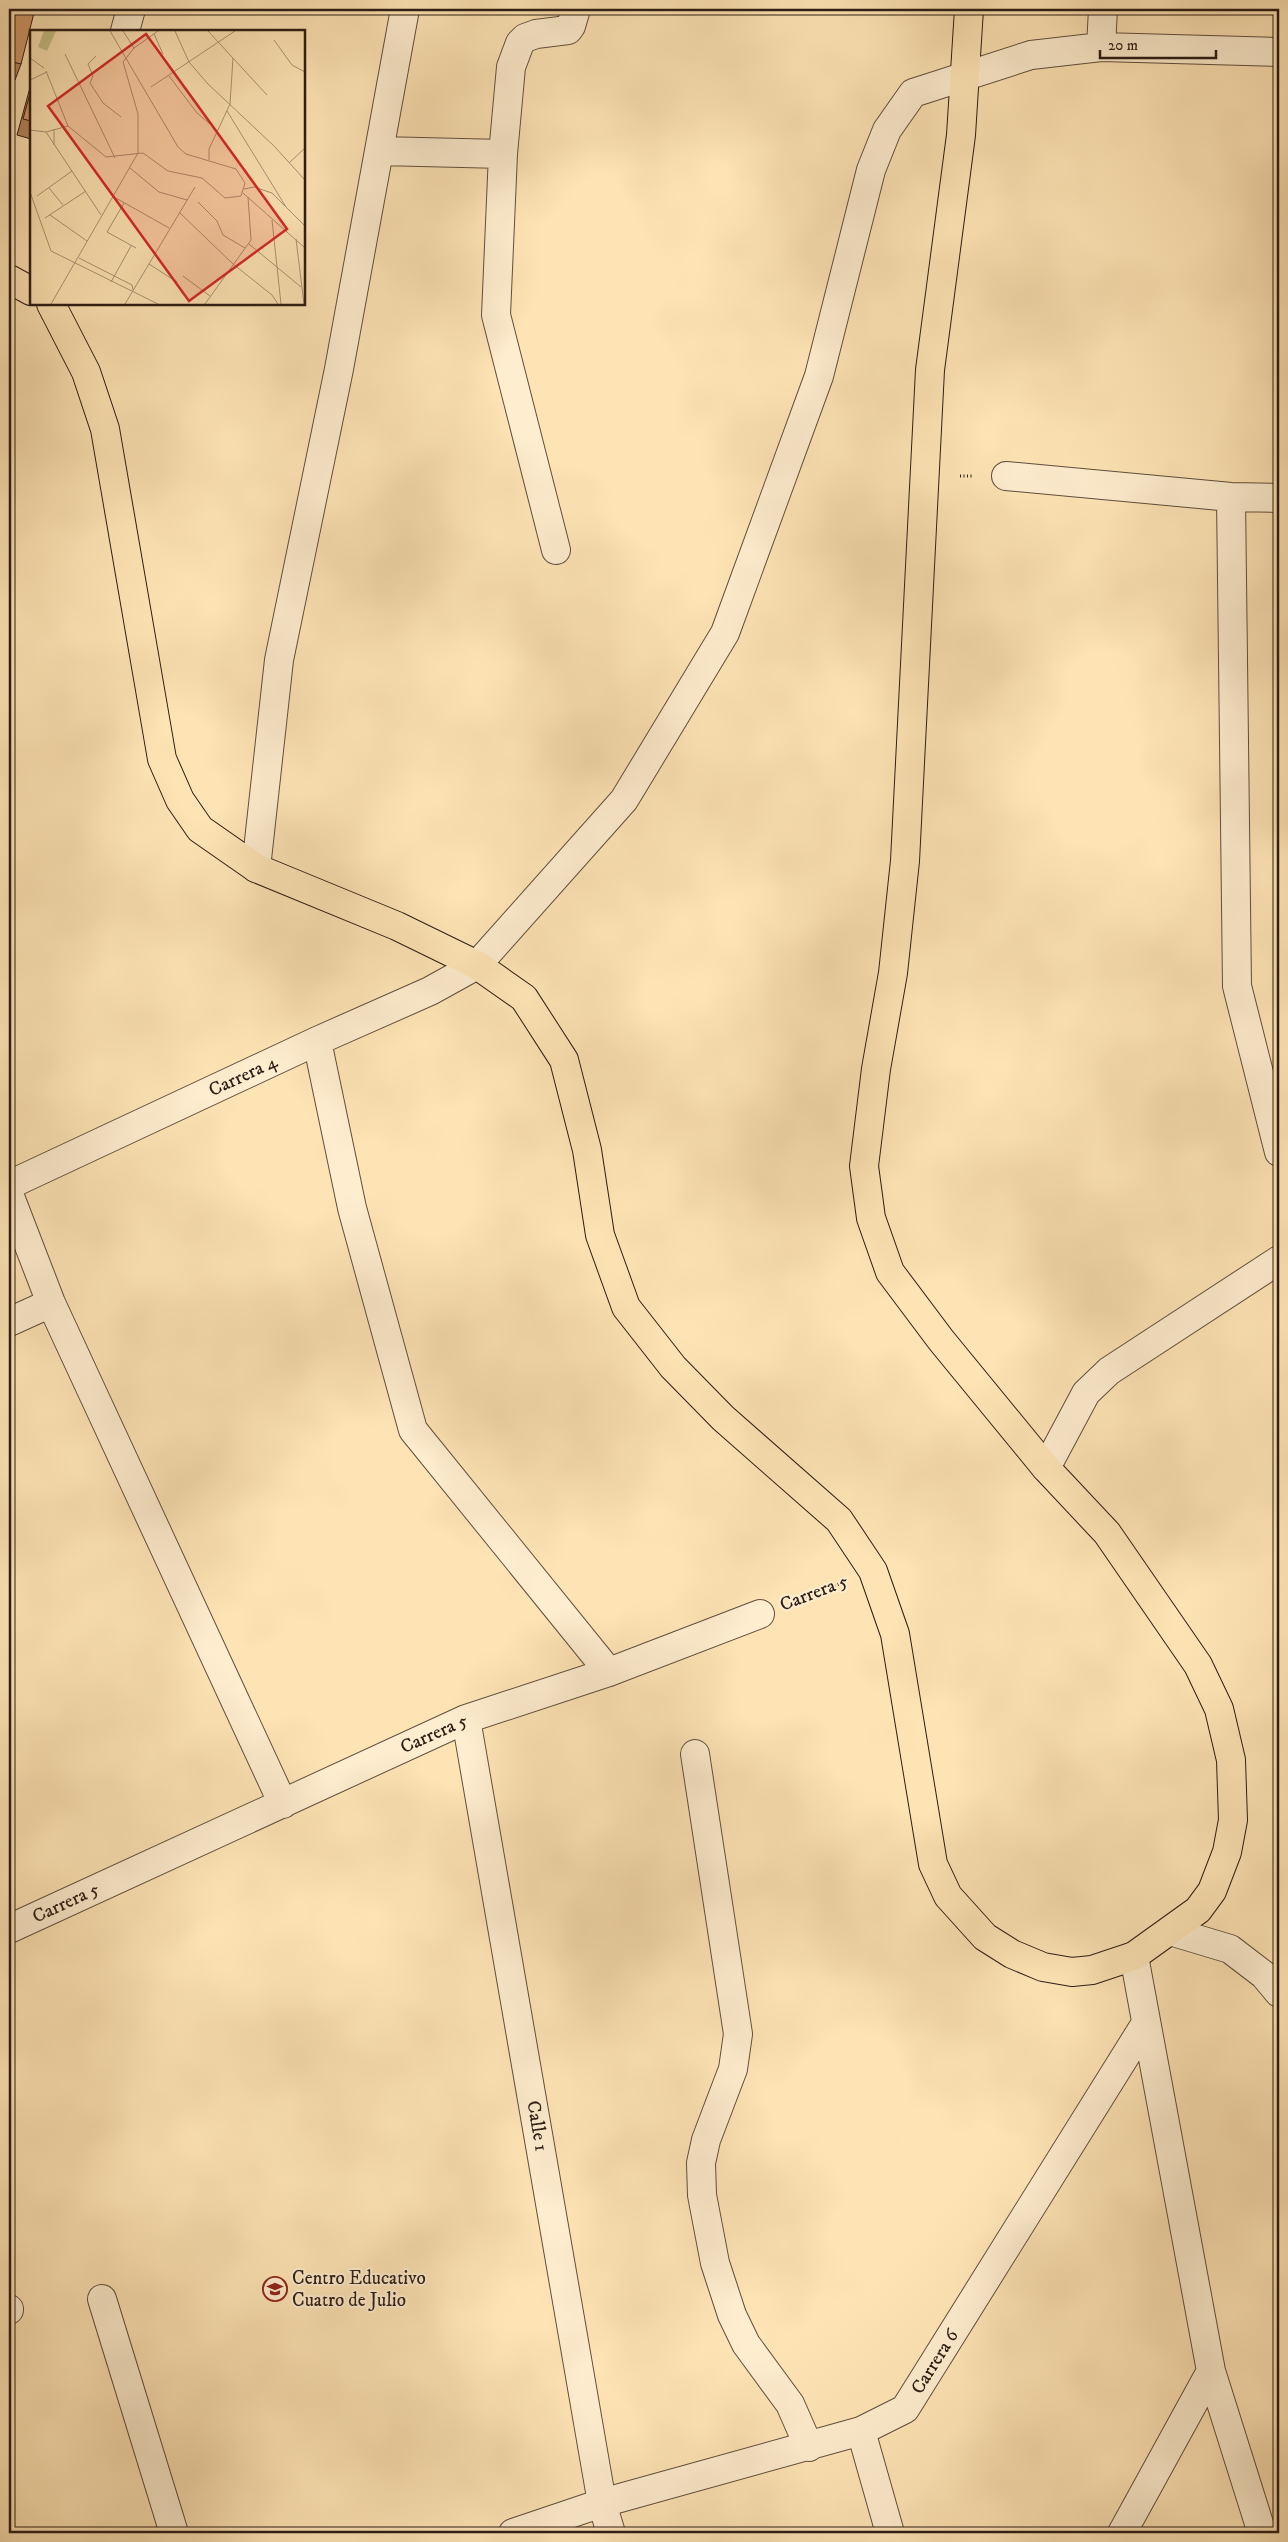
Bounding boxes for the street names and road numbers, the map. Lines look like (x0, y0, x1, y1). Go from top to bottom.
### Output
street label: Carrera 4 (205, 1050, 282, 1102)
street label: Carrera 5 (777, 1569, 852, 1617)
street label: Carrera 5 (397, 1709, 472, 1759)
street label: Carrera 5 (29, 1877, 104, 1929)
street label: Calle 1 (521, 2099, 553, 2153)
street label: Carrera 6 (906, 2325, 964, 2399)

